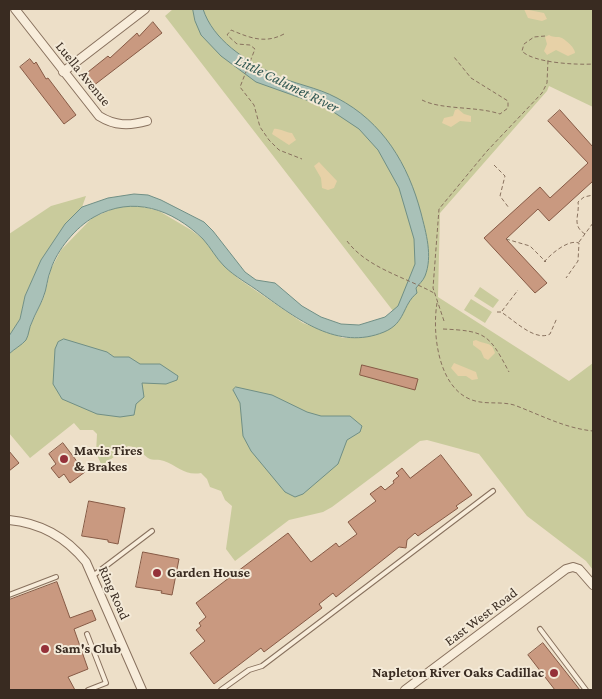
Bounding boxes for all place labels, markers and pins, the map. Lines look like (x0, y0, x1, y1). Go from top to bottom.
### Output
place label: Mavis Tires & Brakes (74, 443, 142, 476)
marker: Mavis Tires & Brakes (58, 453, 70, 465)
place label: Garden House (167, 565, 250, 581)
marker: Garden House (151, 567, 163, 579)
place label: Sam's Club (55, 641, 121, 657)
marker: Sam's Club (39, 643, 51, 655)
place label: Napleton River Oaks Cadillac (372, 665, 544, 681)
marker: Napleton River Oaks Cadillac (548, 667, 560, 679)

